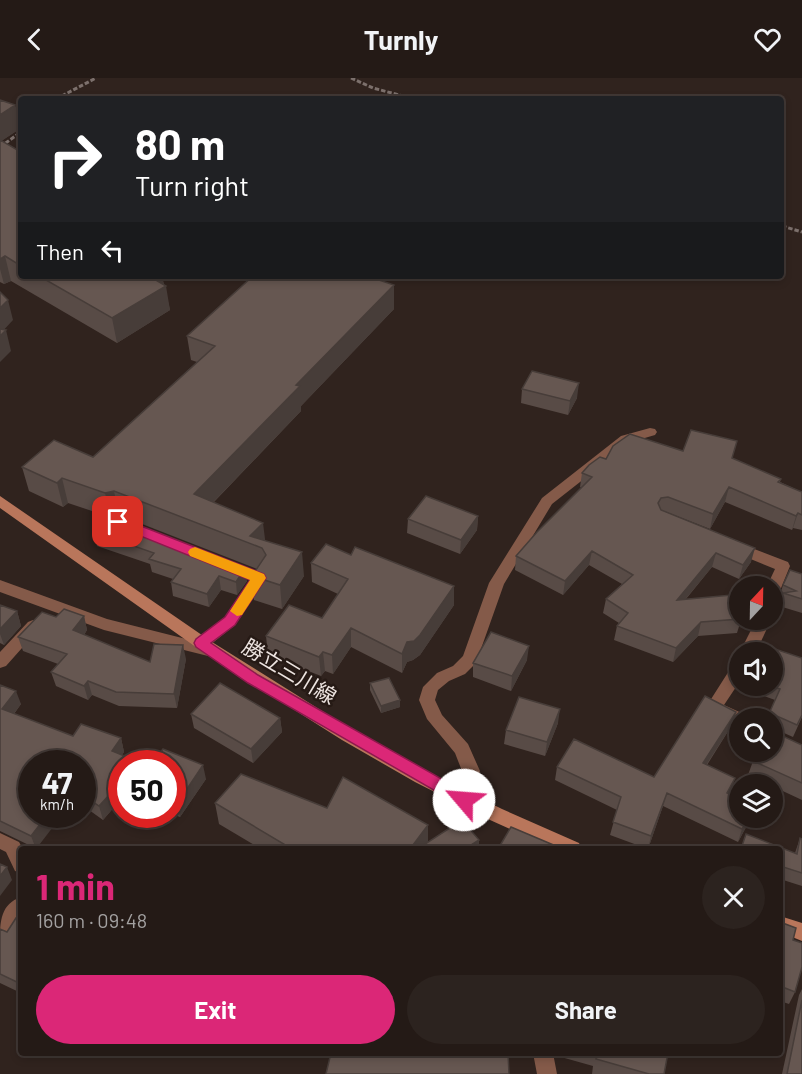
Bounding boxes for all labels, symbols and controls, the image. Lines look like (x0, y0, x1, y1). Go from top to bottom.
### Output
icon: back (18, 23, 51, 56)
text: Turnly (364, 23, 438, 55)
icon: heart (751, 23, 784, 56)
text: 80 m (135, 118, 225, 168)
icon: right (36, 120, 114, 198)
text: Turn right (135, 169, 249, 201)
icon: left (96, 234, 129, 267)
text: Then (36, 238, 84, 264)
pin (92, 496, 143, 547)
icon: arrive (101, 505, 134, 538)
north arrow (729, 576, 783, 630)
map controls (729, 576, 783, 828)
street label: 勝立三川線 (238, 633, 341, 708)
button: sound (729, 642, 783, 696)
button: search (729, 708, 783, 762)
speed limit sign: 50 (108, 750, 186, 828)
text: 47 (42, 764, 72, 800)
position arrow (432, 768, 496, 832)
button: layers (729, 774, 783, 828)
text: km/h (40, 795, 74, 813)
text: 1 min (36, 864, 115, 907)
button: close (702, 866, 765, 929)
text: 160 m · 09:48 (36, 908, 147, 932)
button: Exit (36, 975, 395, 1044)
button: Share (407, 975, 765, 1044)

